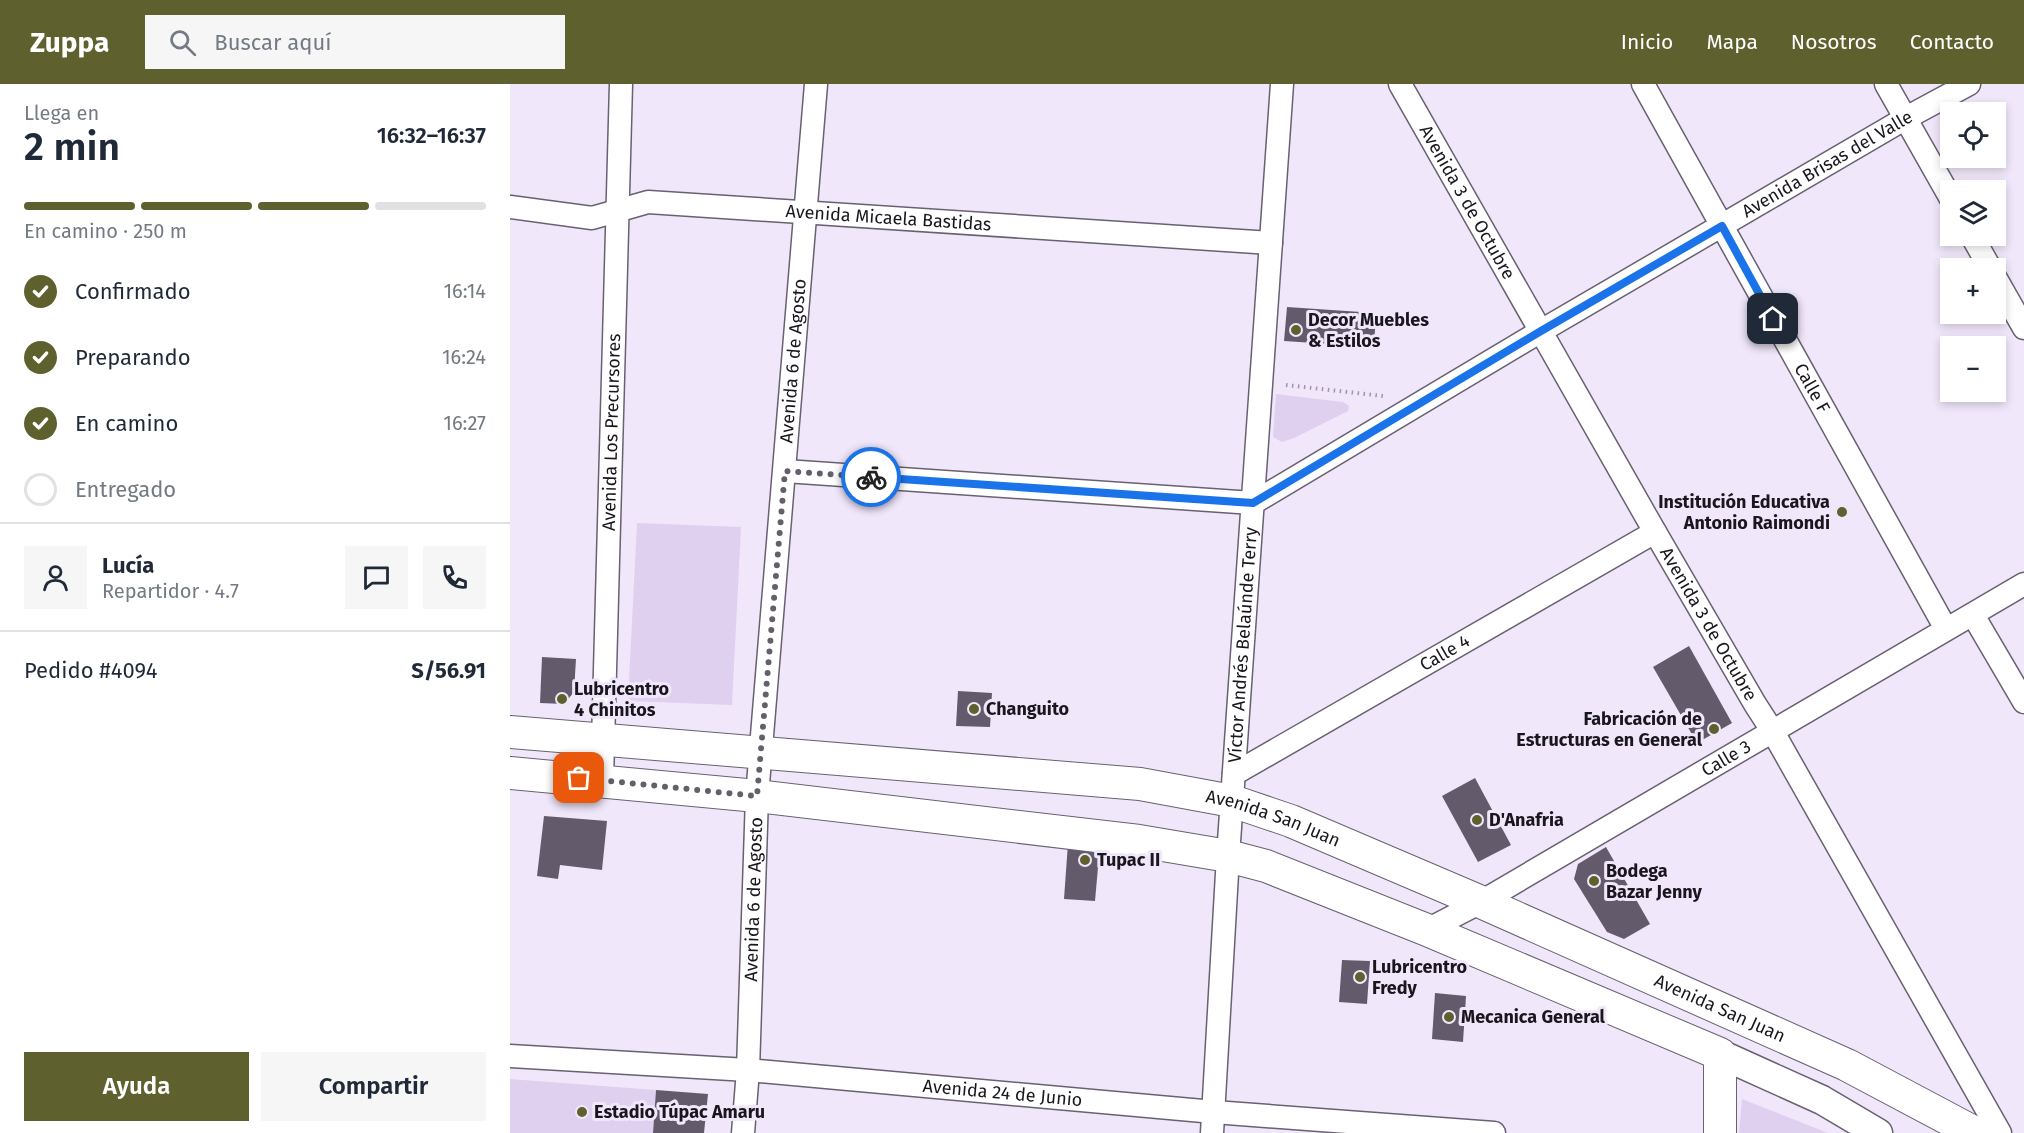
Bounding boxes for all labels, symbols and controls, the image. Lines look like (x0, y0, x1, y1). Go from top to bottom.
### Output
search box (145, 15, 565, 69)
text: Zuppa (30, 26, 109, 59)
icon: search (166, 26, 199, 59)
text: Buscar aquí (214, 29, 331, 56)
text: Inicio (1621, 29, 1673, 55)
text: Mapa (1706, 29, 1758, 55)
text: Nosotros (1791, 29, 1877, 55)
text: Contacto (1910, 29, 1994, 55)
text: Llega en (24, 101, 99, 125)
map controls (1940, 102, 2006, 402)
button: locate (1940, 102, 2006, 168)
street label: Avenida Brisas del Valle (1738, 106, 1916, 222)
street label: Avenida 3 de Octubre (1415, 121, 1520, 283)
text: 16:32–16:37 (377, 122, 486, 149)
text: 2 min (24, 124, 120, 170)
button: layers (1940, 180, 2006, 246)
street label: Avenida Micaela Bastidas (785, 200, 992, 236)
text: En camino · 250 m (24, 219, 187, 243)
button: + (1940, 258, 2006, 324)
icon: check (24, 275, 57, 308)
text: Confirmado (75, 278, 191, 305)
street label: Avenida 6 de Agosto (775, 278, 811, 444)
text: 16:14 (443, 279, 486, 303)
pin (1747, 293, 1798, 344)
icon: home (1756, 302, 1789, 335)
place label: Decor Muebles & Estilos (1308, 309, 1429, 352)
marker: Decor Muebles & Estilos (1289, 323, 1303, 337)
street label: Avenida Los Precursores (598, 333, 625, 531)
button: − (1940, 336, 2006, 402)
icon: check (24, 341, 57, 374)
text: Preparando (75, 344, 191, 371)
text: 16:24 (442, 345, 486, 369)
street label: Calle F (1790, 359, 1835, 417)
icon: check (24, 407, 57, 440)
text: En camino (75, 410, 178, 437)
text: 16:27 (443, 411, 486, 435)
courier (841, 447, 901, 507)
icon: bike (855, 461, 888, 494)
text: Entregado (75, 476, 176, 503)
place label: Institución Educativa Antonio Raimondi (1658, 491, 1830, 534)
marker: Institución Educativa Antonio Raimondi (1835, 505, 1849, 519)
street label: Víctor Andrés Belaúnde Terry (1224, 526, 1262, 764)
street label: Avenida 3 de Octubre (1655, 543, 1762, 705)
button: person (24, 546, 87, 609)
button: chat (345, 546, 408, 609)
button: phone (423, 546, 486, 609)
text: Lucía (102, 552, 154, 579)
text: Repartidor · 4.7 (102, 579, 239, 603)
street label: Calle 4 (1416, 630, 1474, 676)
text: Pedido #4094 (24, 657, 158, 684)
text: S/56.91 (411, 657, 486, 684)
place label: Lubricentro 4 Chinitos (574, 678, 669, 721)
marker: Lubricentro 4 Chinitos (555, 692, 569, 706)
place label: Changuito (986, 698, 1069, 720)
marker: Changuito (967, 702, 981, 716)
place label: Fabricación de Estructuras en General (1516, 708, 1703, 751)
marker: Fabricación de Estructuras en General (1707, 722, 1721, 736)
street label: Calle 3 (1698, 735, 1755, 781)
pin (553, 752, 604, 803)
icon: bag (562, 761, 595, 794)
street label: Avenida San Juan (1204, 785, 1344, 852)
place label: D'Anafria (1489, 809, 1564, 831)
marker: D'Anafria (1470, 813, 1484, 827)
street label: Avenida 6 de Agosto (740, 817, 767, 982)
place label: Tupac II (1097, 849, 1160, 871)
marker: Tupac II (1078, 853, 1092, 867)
place label: Bodega Bazar Jenny (1606, 860, 1703, 903)
marker: Bodega Bazar Jenny (1587, 874, 1601, 888)
place label: Lubricentro Fredy (1372, 956, 1467, 999)
marker: Lubricentro Fredy (1353, 970, 1367, 984)
street label: Avenida San Juan (1651, 970, 1789, 1047)
place label: Mecanica General (1461, 1006, 1606, 1028)
marker: Mecanica General (1442, 1010, 1456, 1024)
button: Ayuda (24, 1052, 249, 1121)
button: Compartir (261, 1052, 486, 1121)
street label: Avenida 24 de Junio (922, 1075, 1083, 1111)
place label: Estadio Túpac Amaru (594, 1101, 765, 1123)
marker: Estadio Túpac Amaru (575, 1105, 589, 1119)

